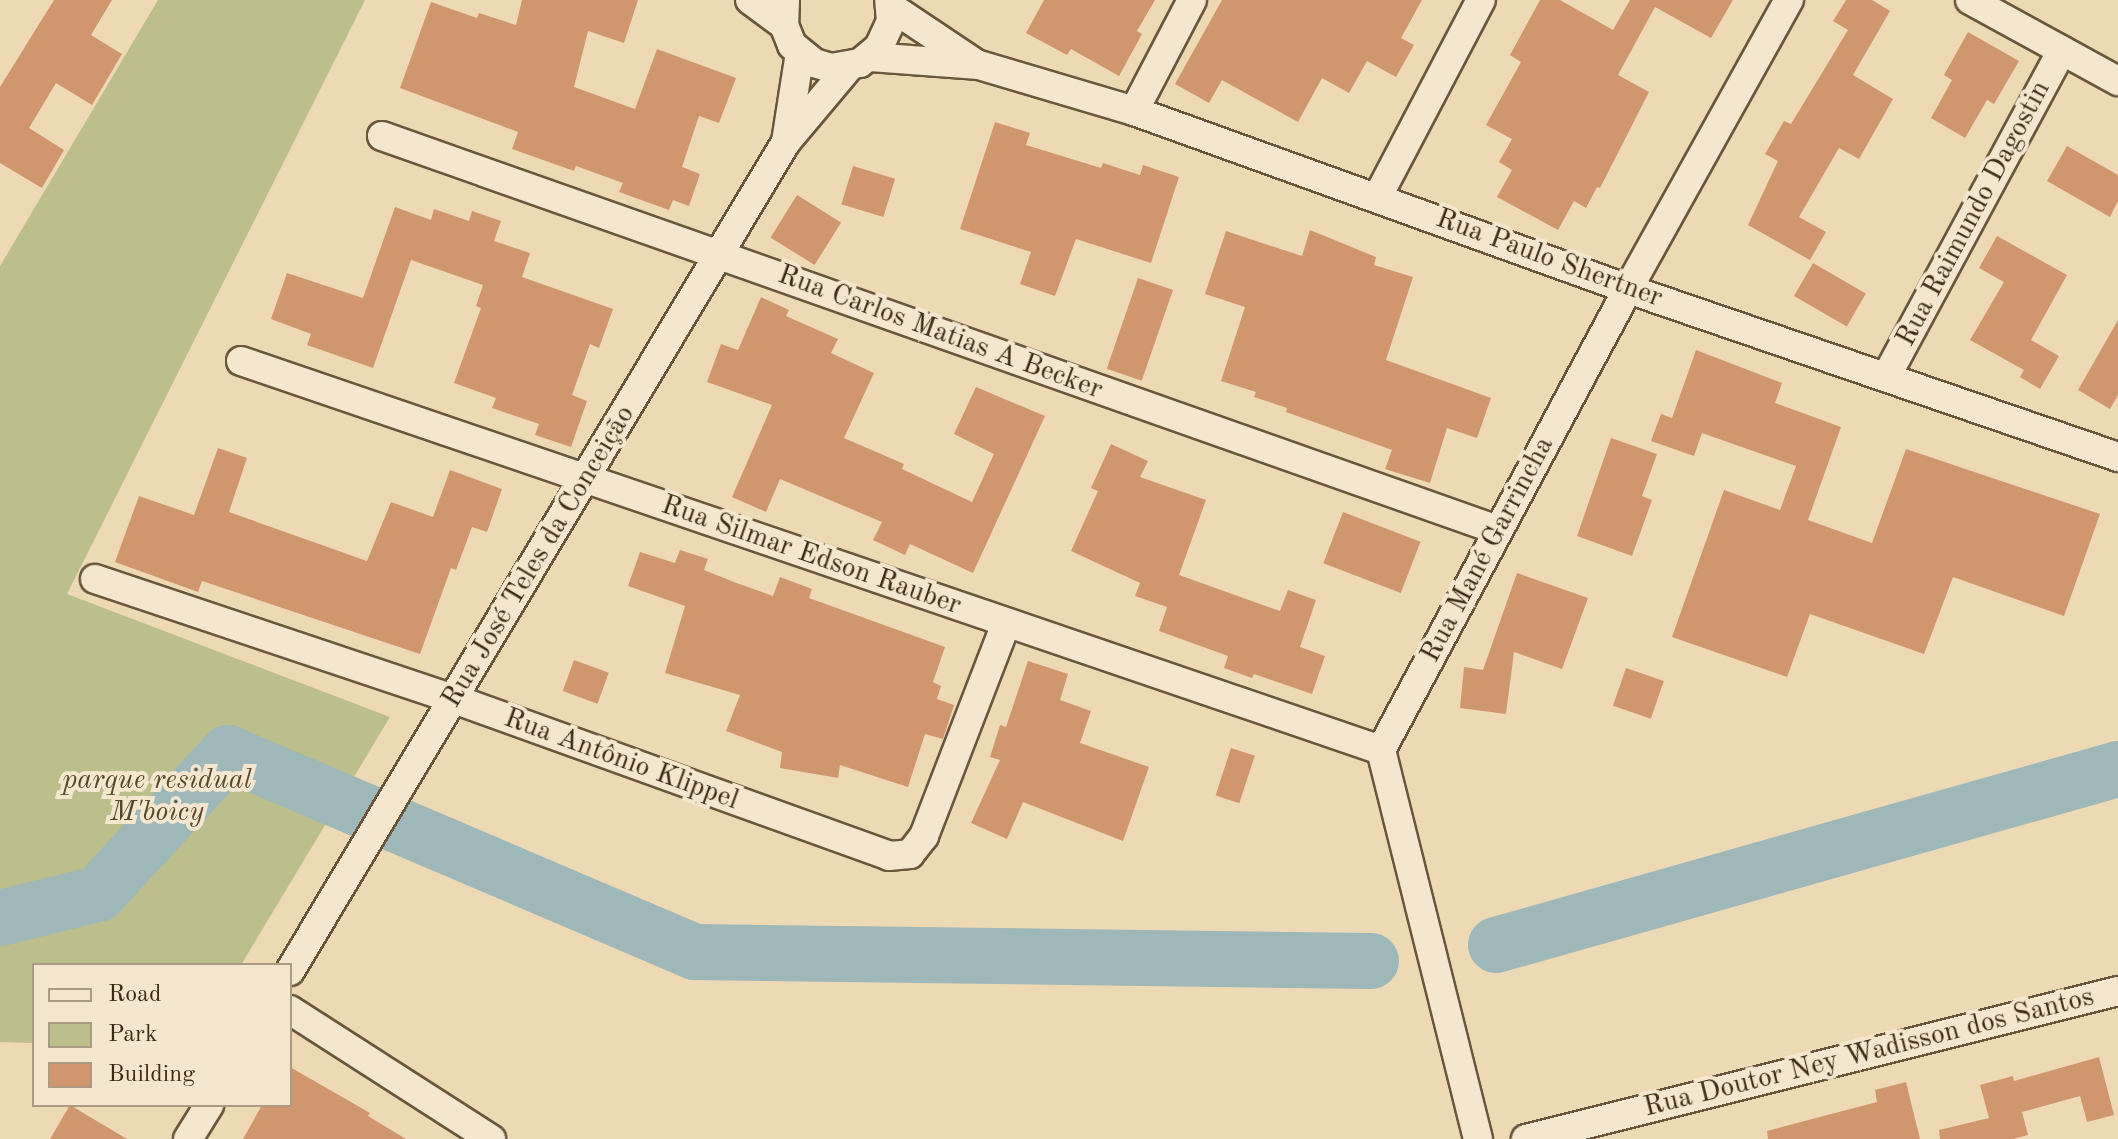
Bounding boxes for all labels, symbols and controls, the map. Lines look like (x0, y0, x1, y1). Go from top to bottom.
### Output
street label: Rua Raimundo Dagostin (1890, 75, 2058, 353)
street label: Rua Paulo Shertner (1431, 202, 1667, 316)
street label: Rua Carlos Matias A Becker (773, 259, 1107, 407)
street label: Rua José Teles da Conceição (435, 400, 643, 714)
street label: Rua Mané Garrincha (1414, 431, 1562, 669)
street label: Rua Silmar Edson Rauber (657, 489, 965, 623)
street label: Rua Antônio Klippel (499, 702, 743, 818)
park label: parque residual M'boicy (62, 764, 252, 830)
legend (32, 963, 292, 1107)
street label: Rua Doutor Ney Wadisson dos Santos (1640, 981, 2098, 1125)
text: Road (108, 983, 161, 1007)
text: Park (108, 1023, 157, 1047)
text: Building (108, 1063, 195, 1087)

